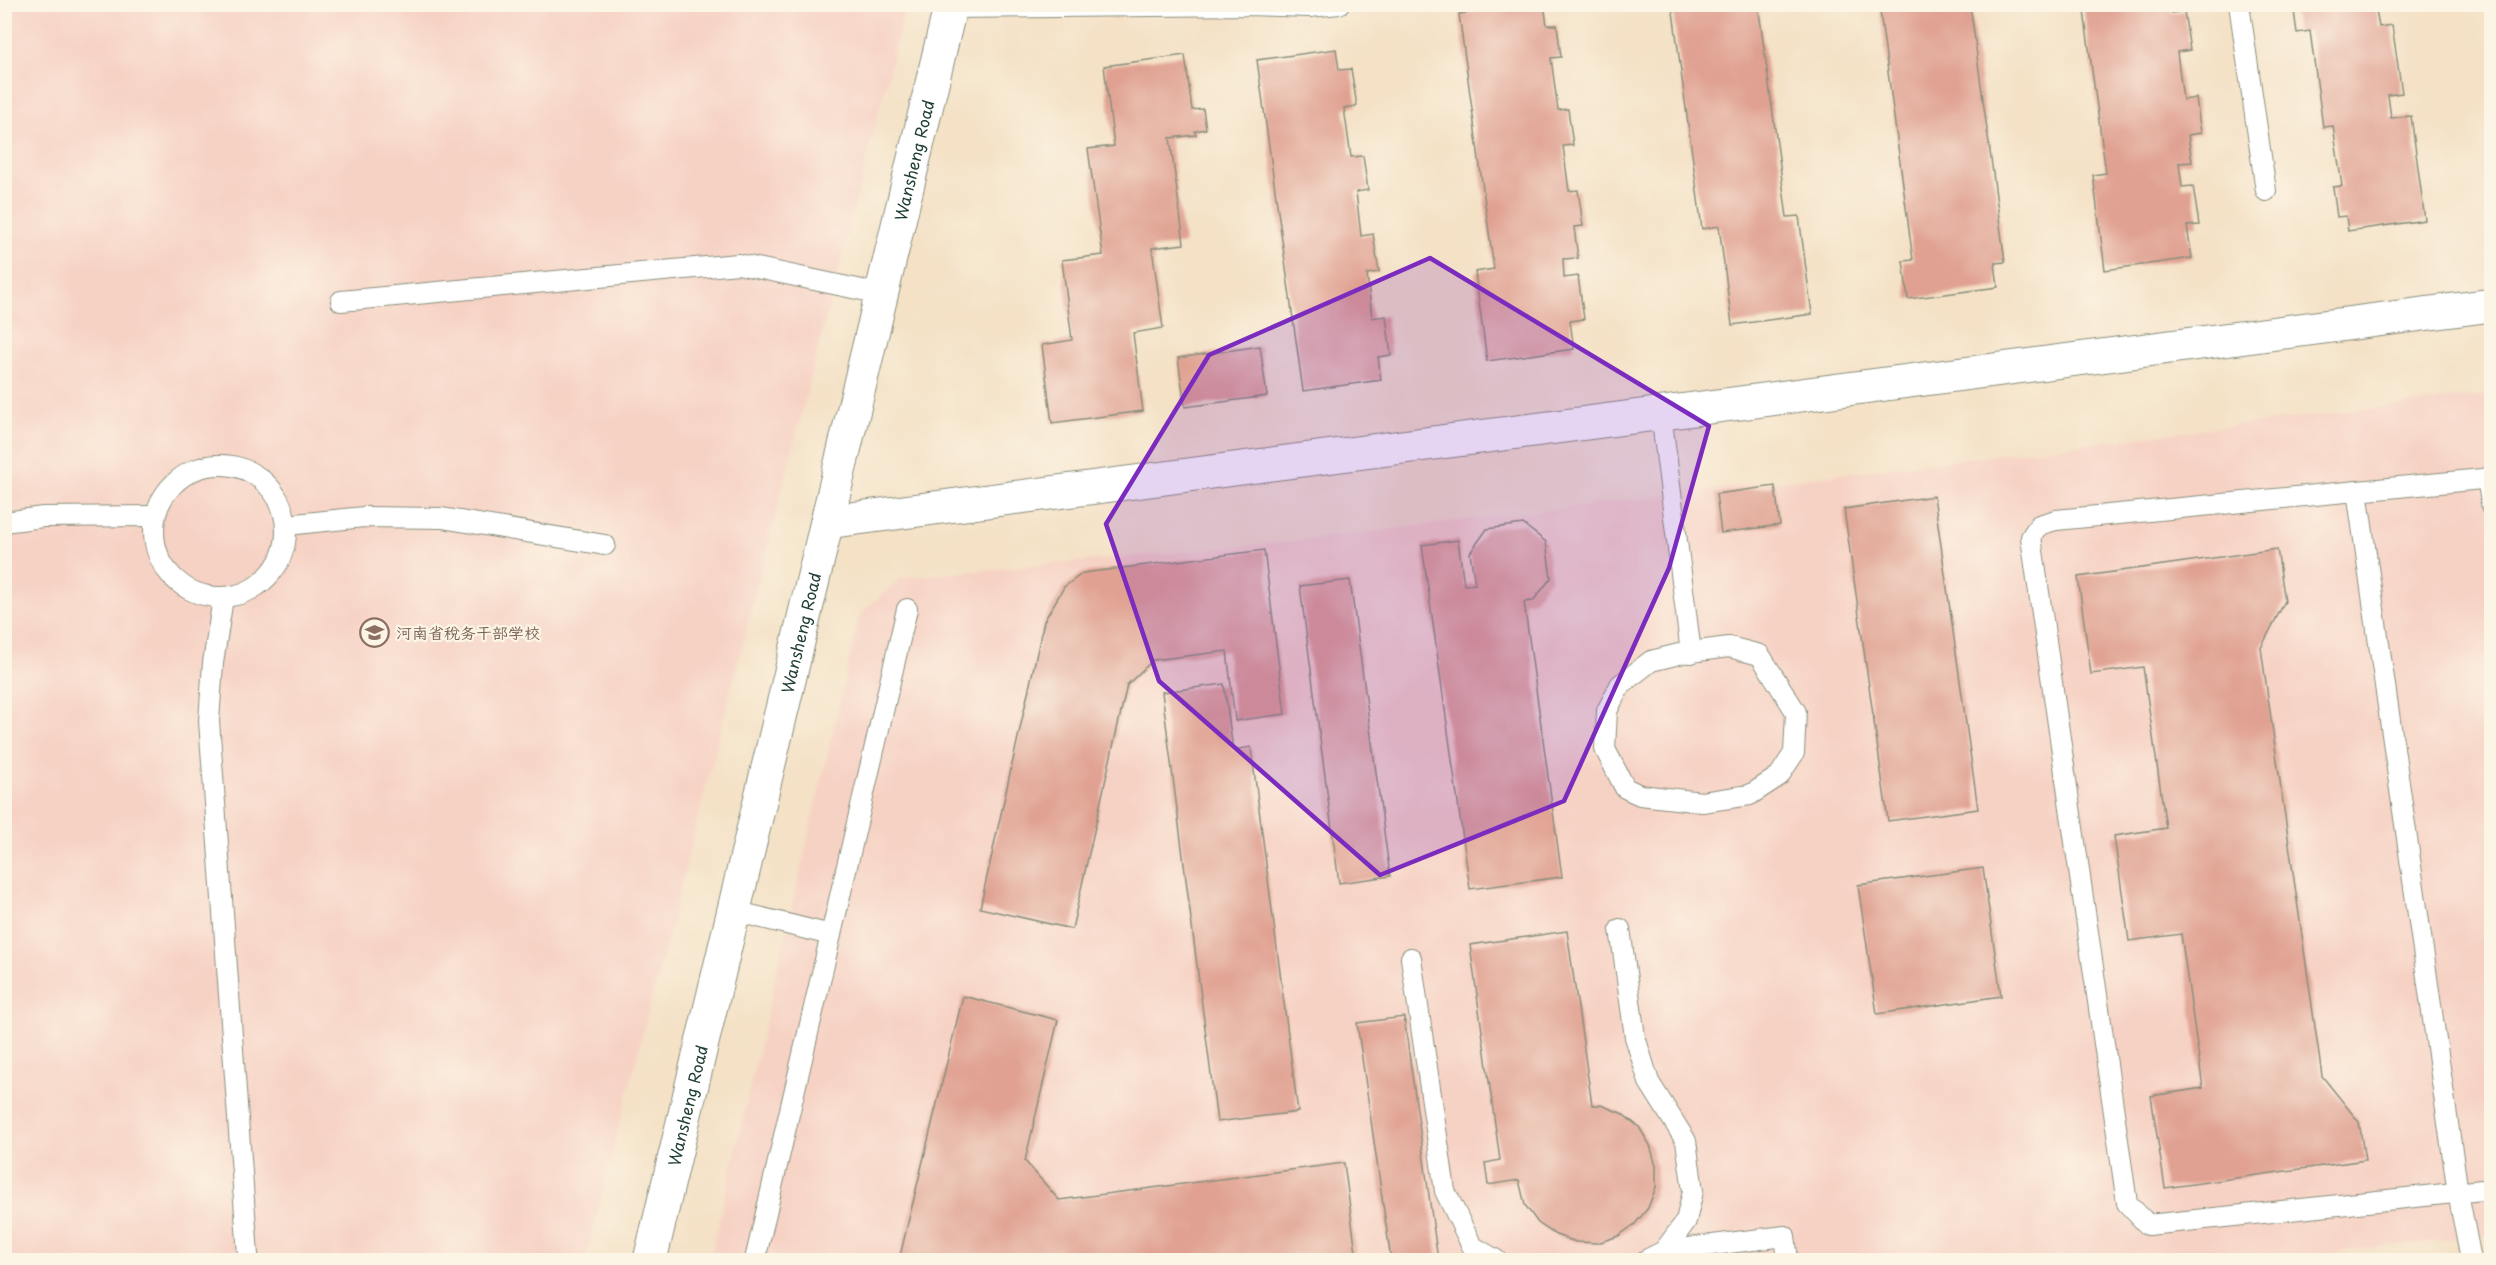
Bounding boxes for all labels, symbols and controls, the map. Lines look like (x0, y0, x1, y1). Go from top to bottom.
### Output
street label: Wansheng Road (887, 97, 940, 223)
street label: Wansheng Road (774, 570, 826, 696)
school or university icon: 河南省税务干部学校 (359, 616, 391, 648)
place label: 河南省税务干部学校 (396, 620, 540, 644)
street label: Wansheng Road (661, 1042, 713, 1168)

